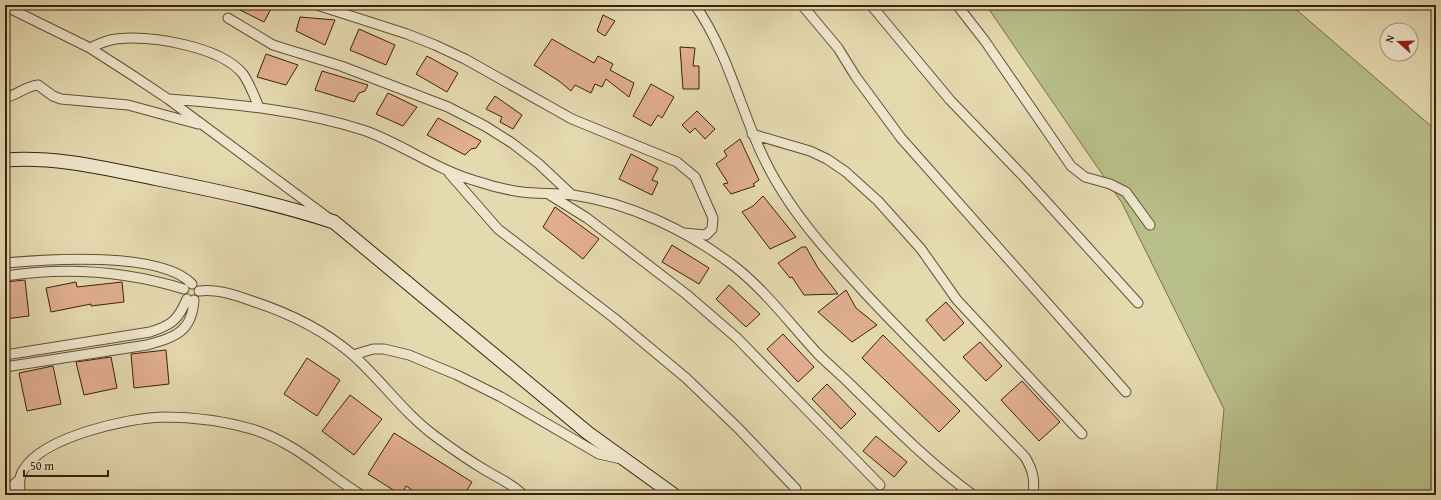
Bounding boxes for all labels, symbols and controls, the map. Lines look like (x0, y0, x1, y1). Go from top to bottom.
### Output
north arrow (1379, 22, 1419, 62)
text: N (1381, 32, 1399, 45)
scale bar (24, 452, 108, 478)
text: 50 m (30, 457, 54, 474)

